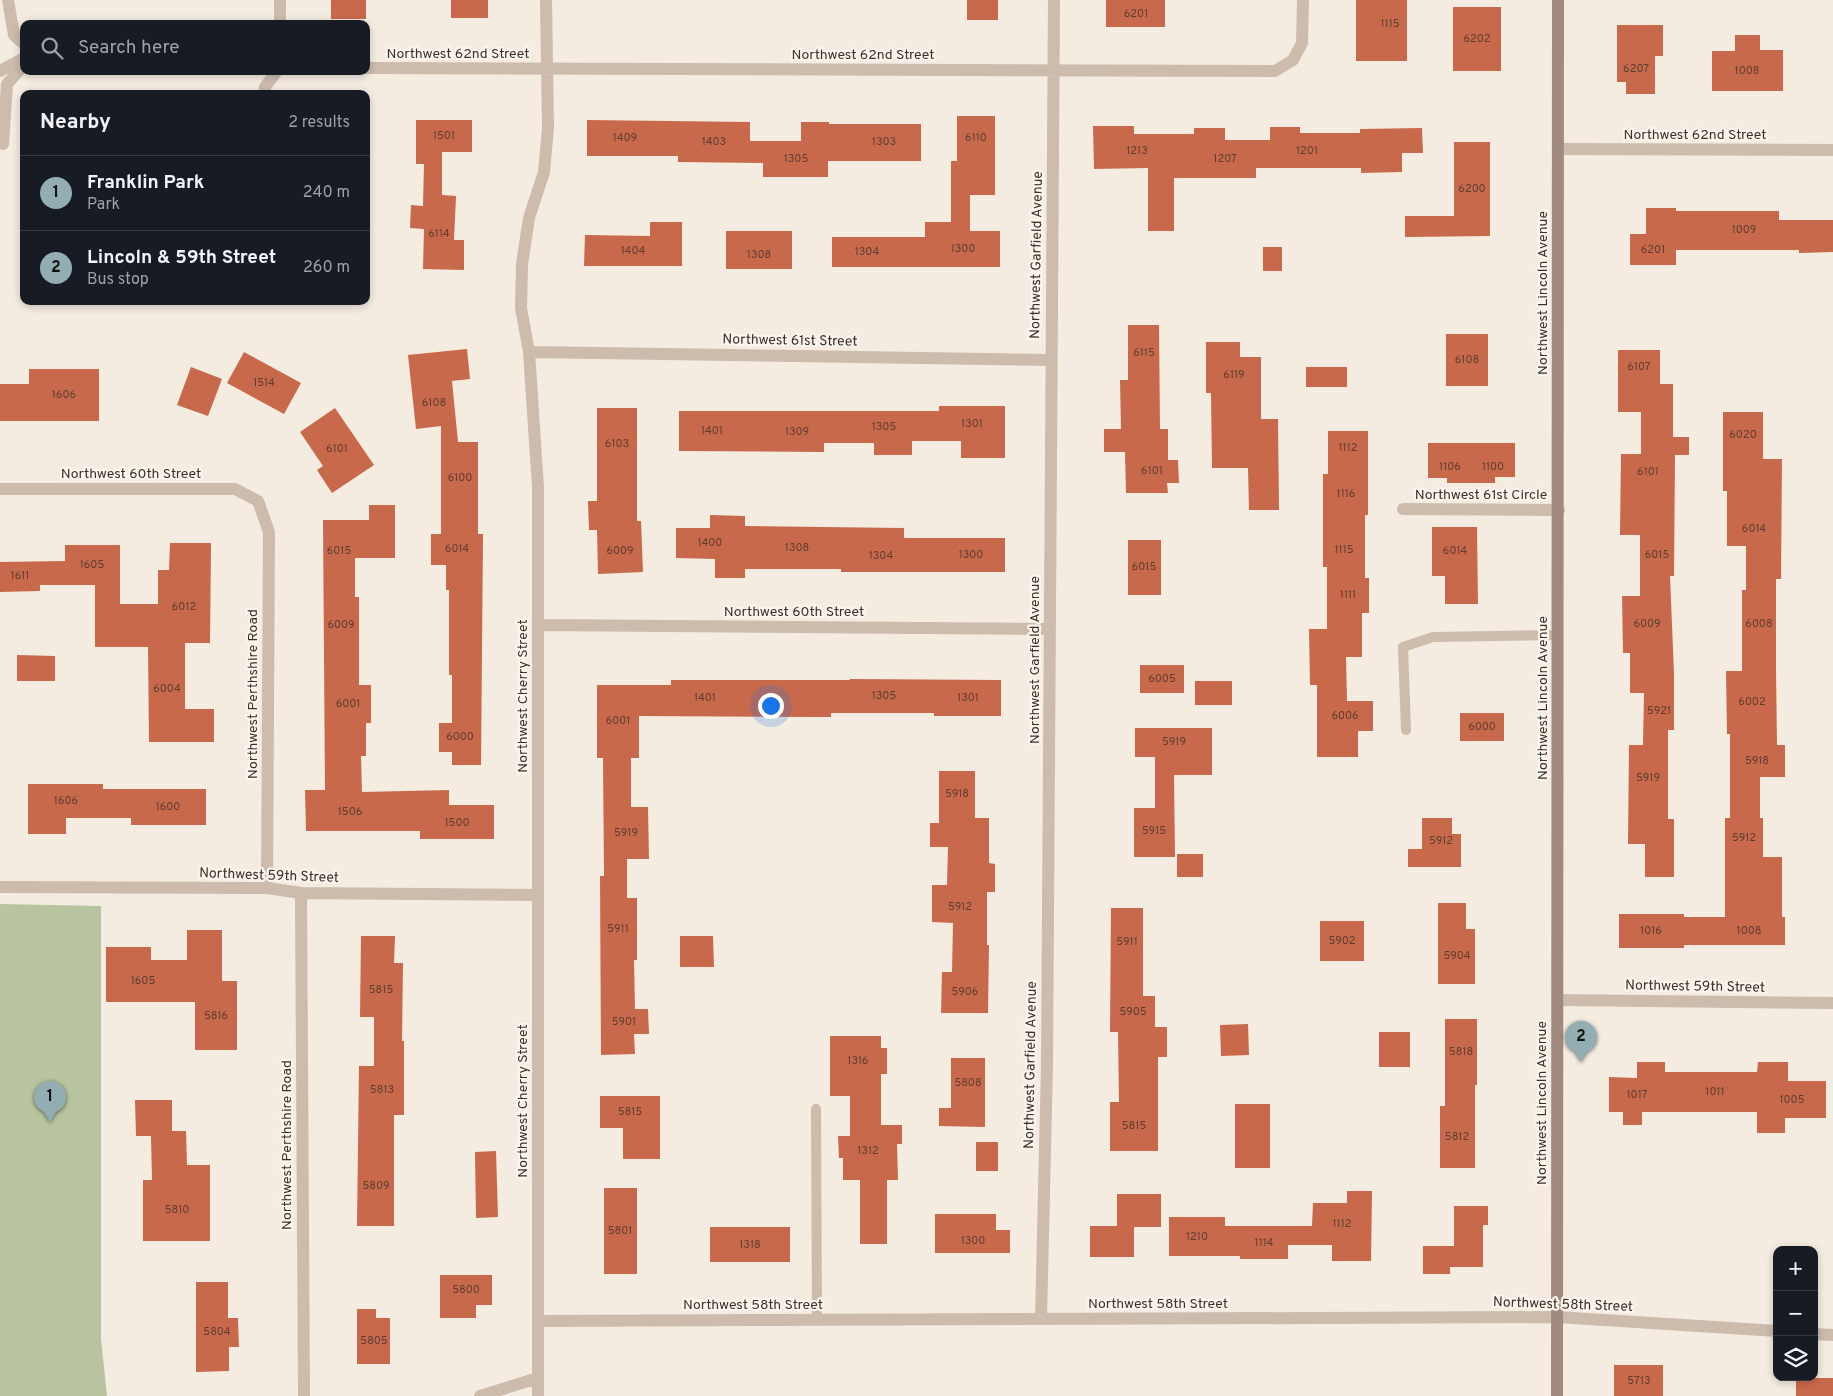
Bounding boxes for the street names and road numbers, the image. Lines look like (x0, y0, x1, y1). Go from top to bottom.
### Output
street label: Northwest 62nd Street (386, 46, 530, 63)
street label: Northwest 62nd Street (791, 47, 935, 64)
street label: Northwest 62nd Street (1623, 127, 1767, 144)
street label: Northwest Garfield Avenue (1027, 171, 1047, 339)
street label: Northwest Lincoln Avenue (1535, 211, 1552, 375)
street label: Northwest 61st Street (722, 331, 858, 351)
street label: Northwest 60th Street (61, 466, 201, 483)
street label: Northwest 61st Circle (1415, 487, 1547, 504)
street label: Northwest Garfield Avenue (1027, 576, 1044, 744)
street label: Northwest 60th Street (724, 604, 864, 621)
street label: Northwest Perthshire Road (245, 609, 262, 779)
street label: Northwest Lincoln Avenue (1535, 616, 1552, 780)
street label: Northwest Cherry Street (515, 619, 532, 773)
street label: Northwest 59th Street (199, 865, 339, 887)
street label: Northwest 59th Street (1625, 977, 1765, 997)
street label: Northwest Garfield Avenue (1021, 981, 1041, 1149)
street label: Northwest Lincoln Avenue (1534, 1021, 1551, 1185)
street label: Northwest Cherry Street (515, 1024, 532, 1178)
street label: Northwest Perthshire Road (279, 1060, 296, 1230)
street label: Northwest 58th Street (1493, 1294, 1633, 1316)
street label: Northwest 58th Street (1088, 1296, 1228, 1313)
street label: Northwest 58th Street (683, 1297, 823, 1314)

